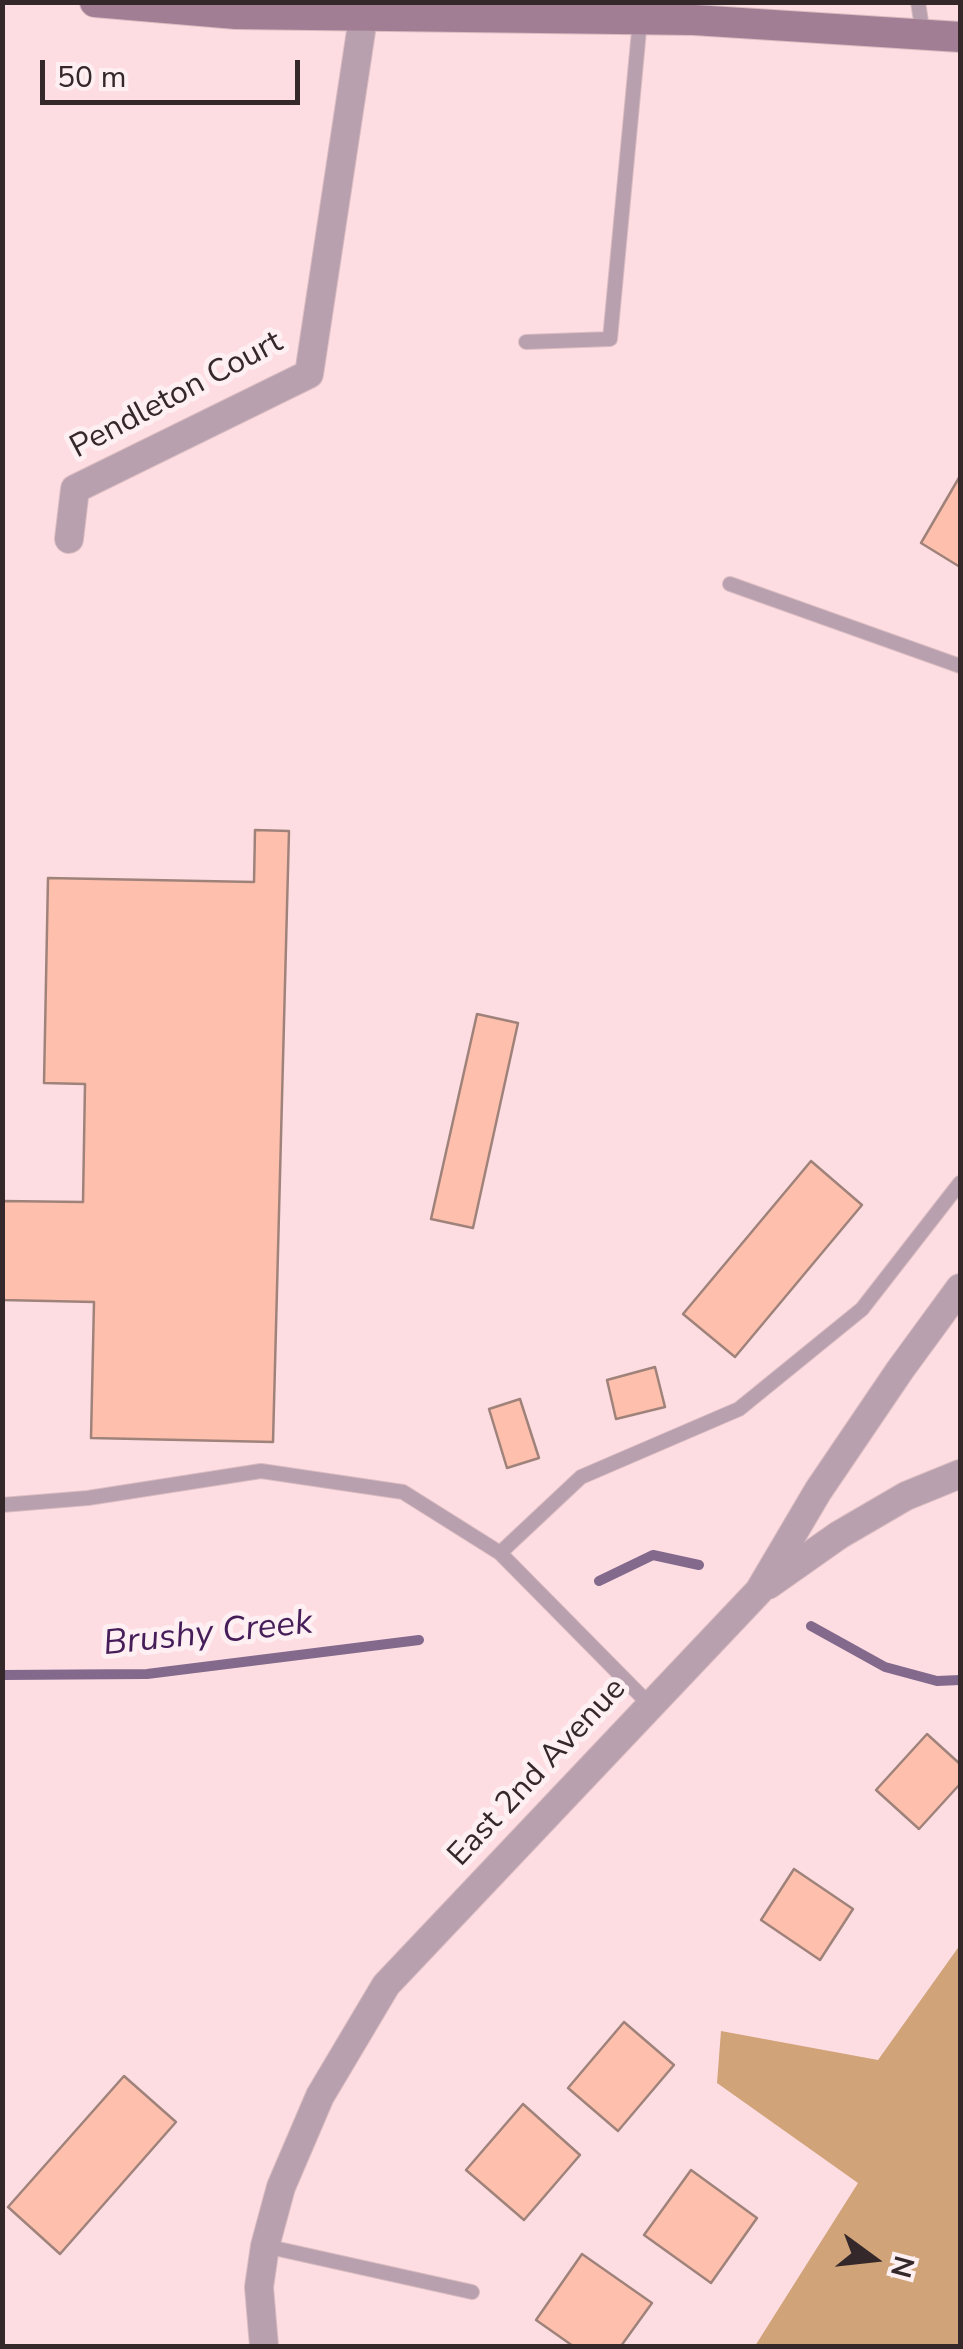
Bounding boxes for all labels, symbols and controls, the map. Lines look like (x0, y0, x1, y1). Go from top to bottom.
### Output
scale bar (45, 40, 305, 102)
text: 50 m (57, 57, 126, 98)
street label: Pendleton Court (64, 324, 290, 468)
water label: Brushy Creek (101, 1603, 315, 1667)
street label: East 2nd Avenue (441, 1671, 635, 1875)
north arrow (823, 2209, 923, 2309)
text: N (881, 2252, 923, 2282)

